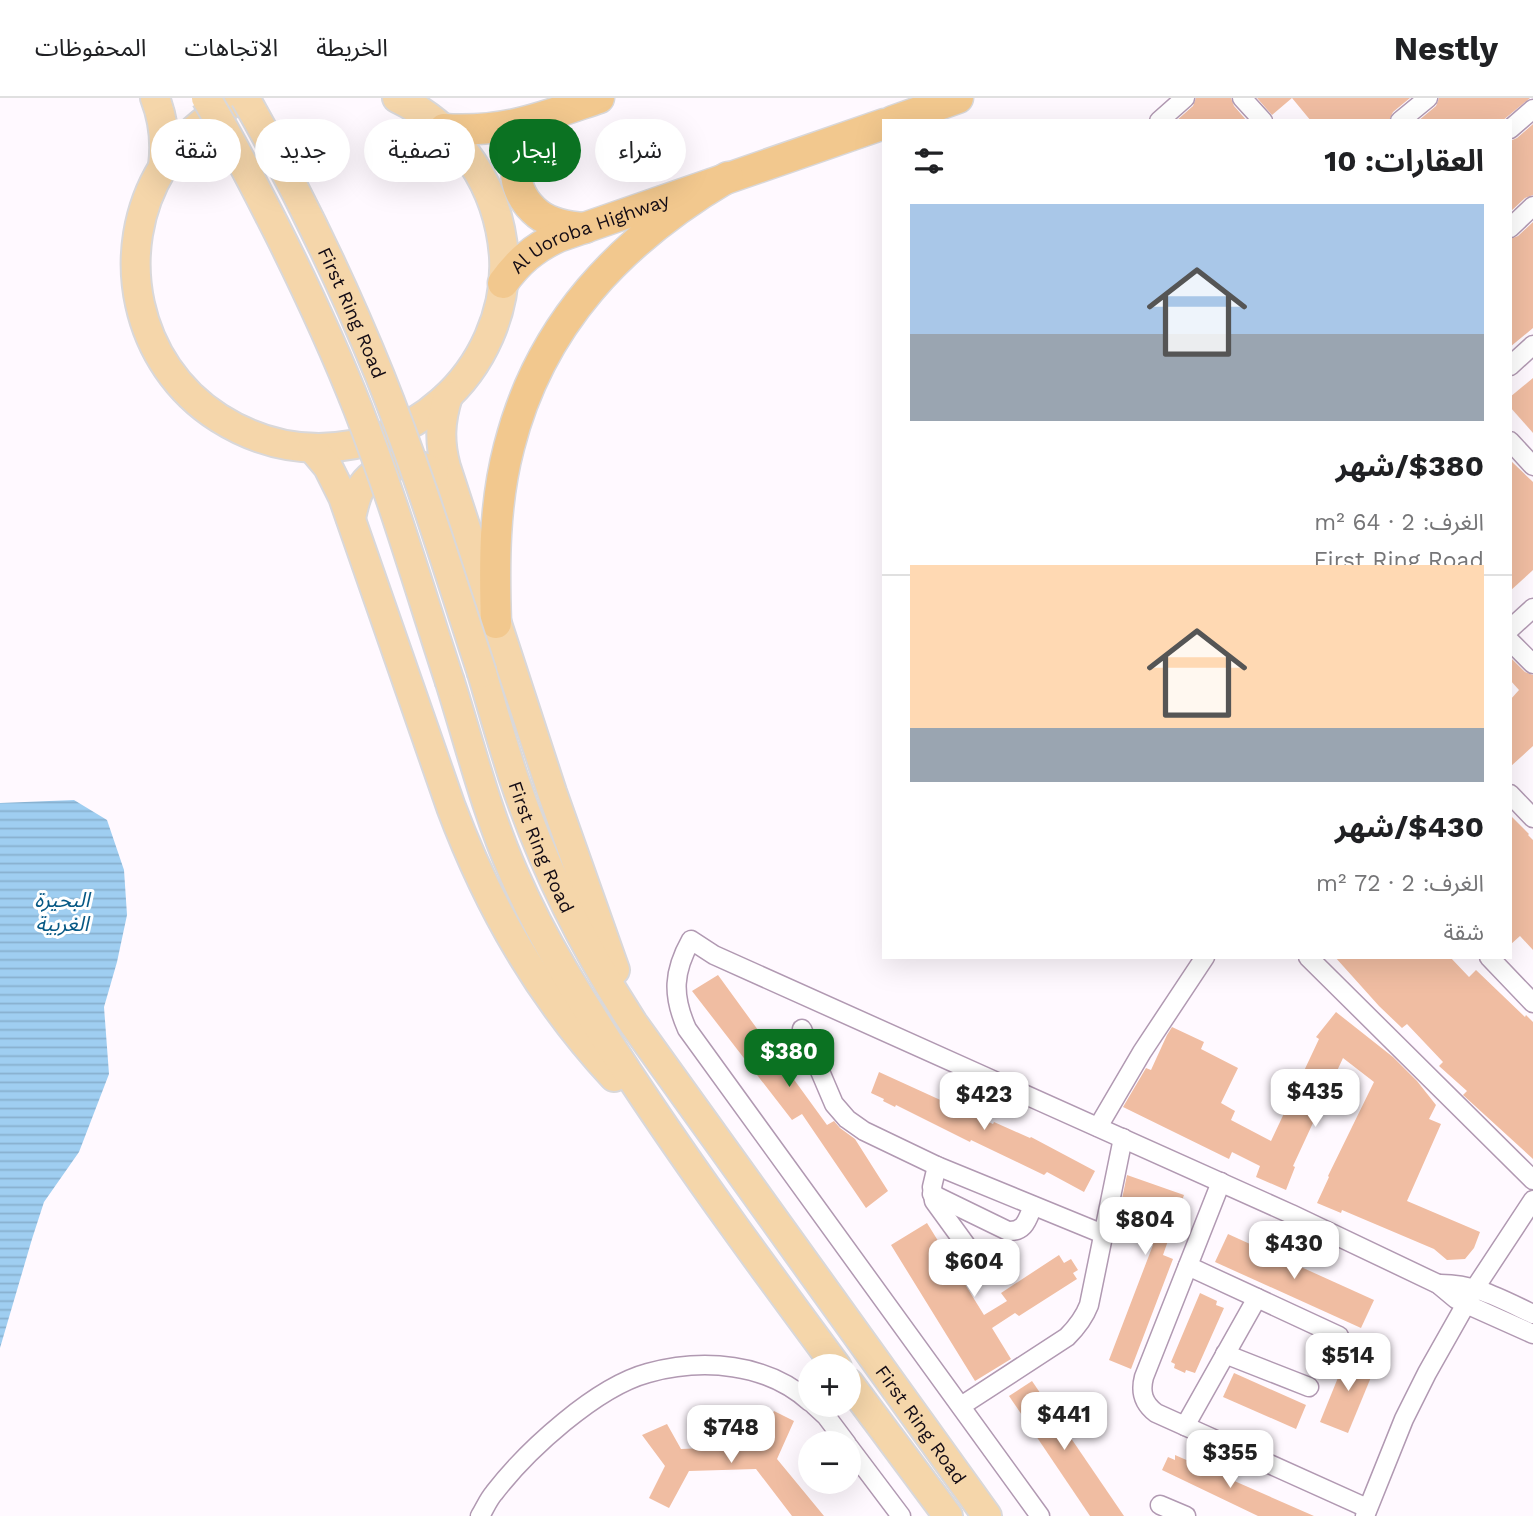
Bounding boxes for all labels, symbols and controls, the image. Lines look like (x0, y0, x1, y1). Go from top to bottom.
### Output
text: Nestly (1394, 29, 1498, 68)
text: المحفوظات (35, 34, 146, 62)
text: الاتجاهات (184, 34, 278, 62)
text: الخريطة (316, 34, 388, 62)
chip: شقة (151, 119, 241, 182)
chip: جديد (255, 119, 350, 182)
chip: تصفية (364, 119, 475, 182)
chip: إيجار (489, 119, 581, 182)
chip: شراء (595, 119, 686, 182)
icon: filters (910, 142, 948, 180)
text: العقارات: 10 (1324, 143, 1484, 178)
street label: Al Uoroba Highway (505, 188, 672, 278)
street label: First Ring Road (313, 243, 391, 381)
icon: home (1134, 249, 1260, 375)
text: $380/شهر (1336, 448, 1484, 483)
text: الغرف: 2 · 64 m² (1314, 509, 1484, 536)
text: First Ring Road (1314, 547, 1484, 574)
icon: home (1134, 610, 1260, 736)
street label: First Ring Road (504, 778, 579, 917)
text: $430/شهر (1335, 809, 1484, 844)
text: الغرف: 2 · 72 m² (1316, 870, 1484, 897)
water label: البحيرة الغربية (35, 887, 91, 936)
text: شقة (1443, 919, 1484, 946)
pin: $380 (748, 1030, 830, 1089)
text: $380 (760, 1038, 818, 1065)
pin: $435 (1274, 1070, 1356, 1129)
pin: $423 (943, 1072, 1025, 1132)
text: $435 (1287, 1078, 1343, 1105)
text: $423 (956, 1081, 1012, 1108)
pin: $804 (1104, 1198, 1186, 1257)
text: $804 (1116, 1206, 1174, 1233)
pin: $430 (1253, 1222, 1335, 1281)
text: $430 (1265, 1230, 1323, 1257)
pin: $604 (933, 1240, 1015, 1299)
text: $604 (945, 1248, 1003, 1275)
pin: $514 (1307, 1334, 1389, 1393)
text: $514 (1322, 1342, 1374, 1369)
map controls (798, 1354, 861, 1494)
button: + (798, 1354, 861, 1417)
street label: First Ring Road (871, 1360, 972, 1488)
pin: $441 (1023, 1392, 1105, 1452)
text: $441 (1037, 1401, 1091, 1428)
pin: $748 (690, 1406, 772, 1465)
text: $748 (703, 1414, 759, 1441)
pin: $355 (1189, 1430, 1271, 1490)
button: − (798, 1431, 861, 1494)
text: $355 (1202, 1439, 1258, 1466)

